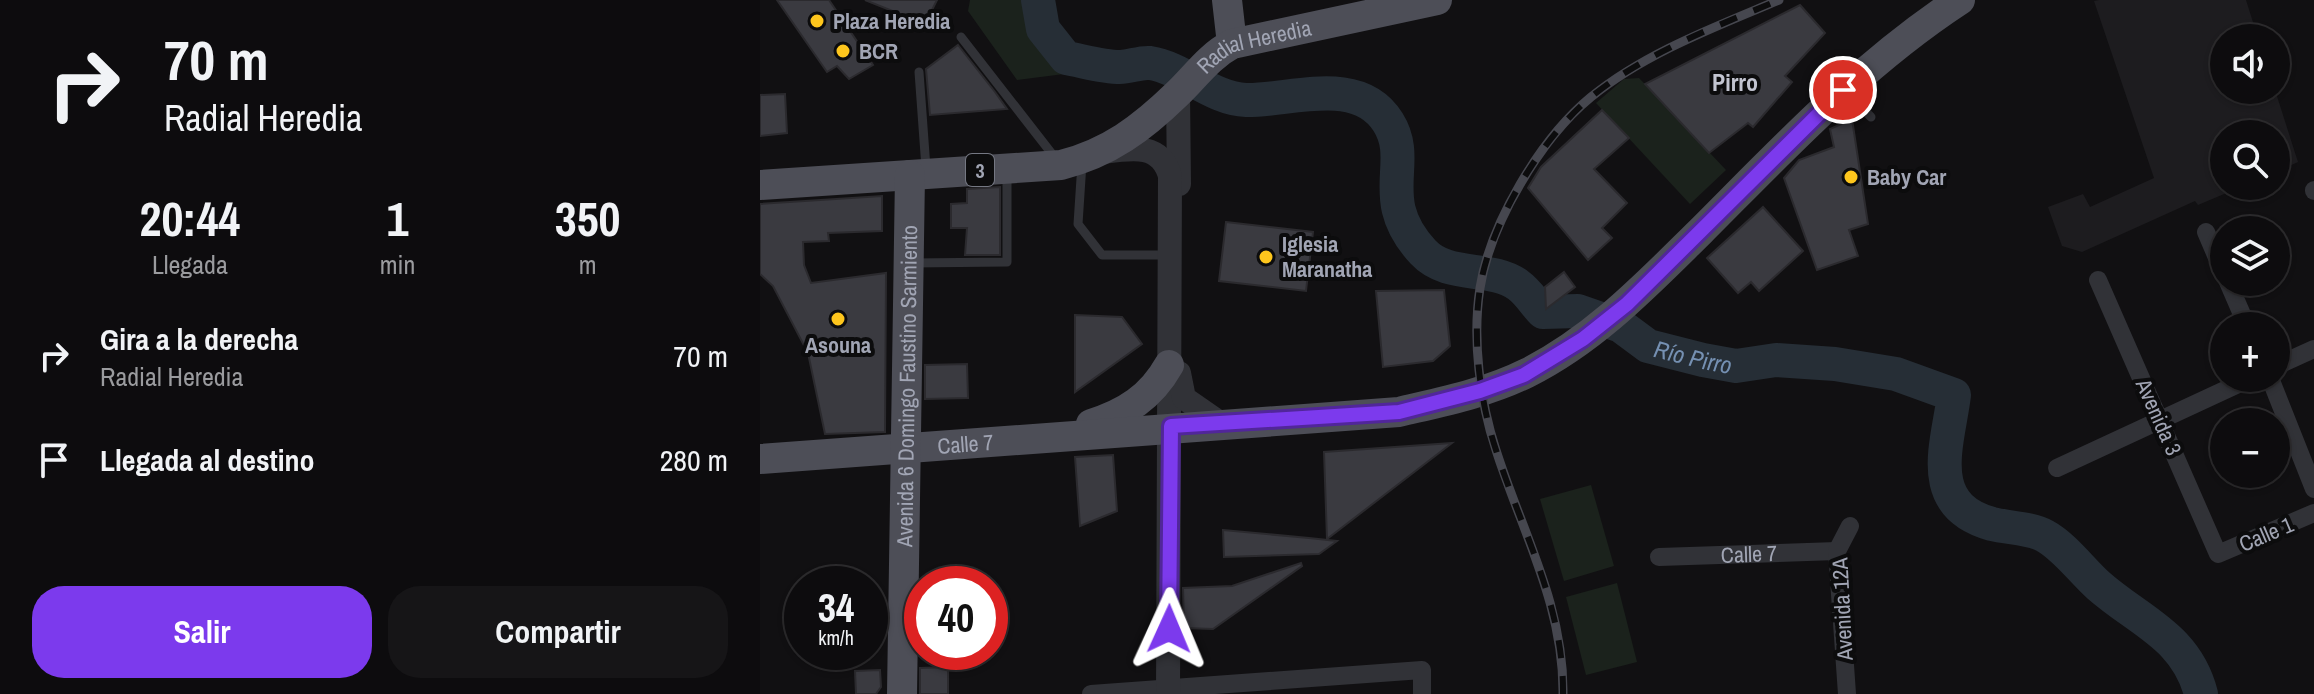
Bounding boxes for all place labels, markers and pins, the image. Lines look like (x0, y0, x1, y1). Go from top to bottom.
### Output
place label: Plaza Heredia (833, 6, 950, 36)
marker: Plaza Heredia (808, 12, 826, 30)
place label: BCR (859, 36, 898, 66)
marker: BCR (834, 42, 852, 60)
pin (1809, 56, 1877, 124)
place label: Baby Car (1867, 162, 1946, 192)
marker: Baby Car (1842, 168, 1860, 186)
place label: Iglesia Maranatha (1282, 229, 1372, 284)
marker: Iglesia Maranatha (1257, 248, 1275, 266)
marker: Asouna (829, 310, 847, 328)
place label: Asouna (805, 330, 871, 360)

